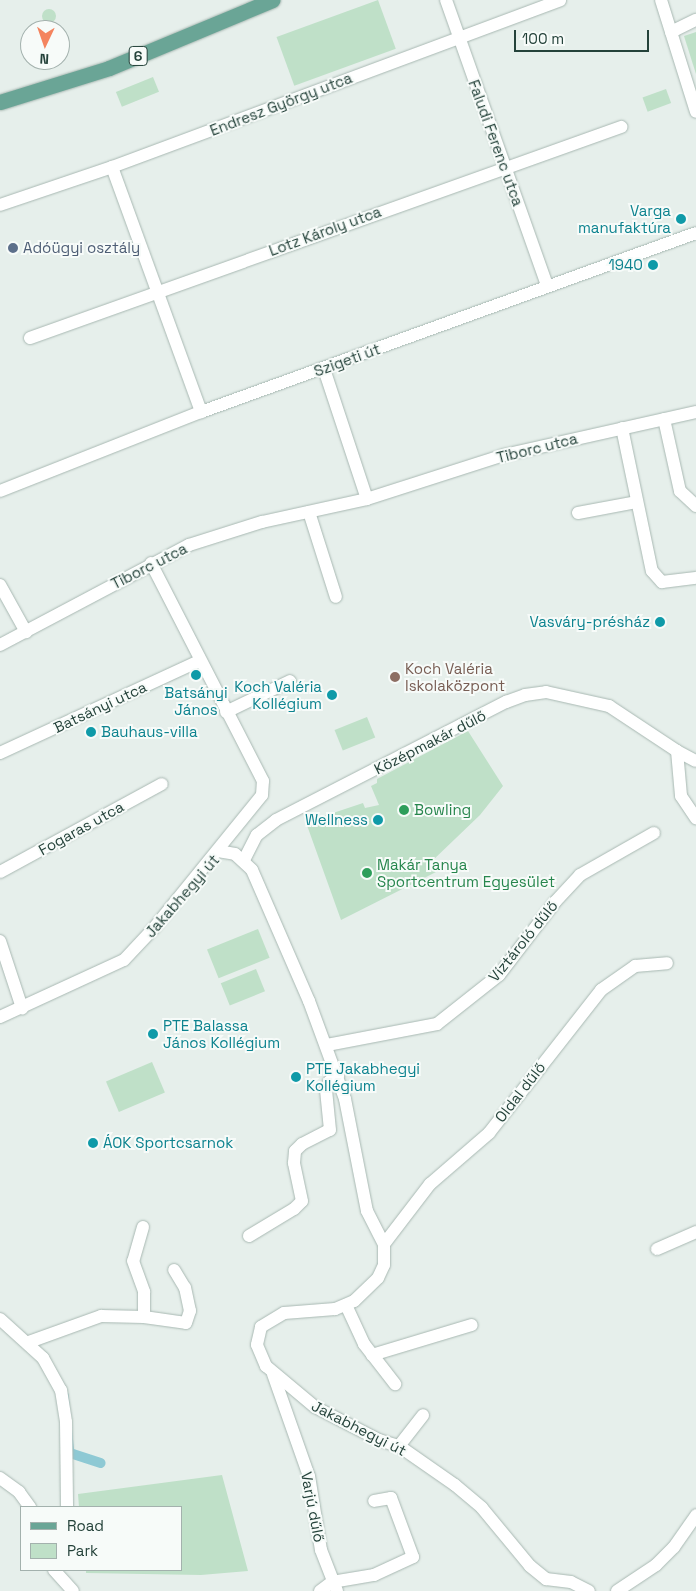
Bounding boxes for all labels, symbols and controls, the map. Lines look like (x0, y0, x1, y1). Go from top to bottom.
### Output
north arrow (20, 20, 70, 70)
scale bar (516, 20, 651, 52)
text: 100 m (522, 29, 564, 48)
road number: 6 (128, 44, 148, 68)
text: N (39, 50, 49, 68)
street label: Endresz György utca (207, 69, 355, 139)
street label: Faludi Ferenc utca (465, 77, 527, 209)
place label: Varga manufaktúra (578, 201, 671, 236)
street label: Lotz Károly utca (266, 202, 384, 260)
marker: Varga manufaktúra (675, 213, 687, 225)
place label: Adóügyi osztály (23, 239, 140, 257)
marker: Adóügyi osztály (7, 242, 19, 254)
place label: 1940 (609, 256, 643, 274)
marker: 1940 (647, 259, 659, 271)
street label: Szigeti út (311, 340, 383, 380)
street label: Tiborc utca (495, 429, 579, 467)
street label: Tiborc utca (108, 539, 190, 593)
place label: Vasváry-présház (529, 613, 650, 631)
marker: Vasváry-présház (654, 616, 666, 628)
place label: Koch Valéria Iskolaközpont (405, 659, 505, 694)
marker: Batsányi János (190, 669, 202, 681)
marker: Koch Valéria Iskolaközpont (389, 671, 401, 683)
place label: Koch Valéria Kollégium (234, 677, 322, 712)
street label: Batsányi utca (51, 678, 149, 736)
place label: Batsányi János (164, 683, 228, 718)
marker: Koch Valéria Kollégium (326, 689, 338, 701)
street label: Középmakár dűlő (371, 706, 489, 778)
place label: Bauhaus-villa (101, 723, 198, 741)
marker: Bauhaus-villa (85, 726, 97, 738)
street label: Fogaras utca (35, 797, 127, 859)
place label: Bowling (414, 801, 471, 819)
marker: Bowling (398, 804, 410, 816)
place label: Wellness (305, 811, 368, 829)
marker: Wellness (372, 814, 384, 826)
street label: Jakabhegyi út (141, 851, 223, 941)
place label: Makár Tanya Sportcentrum Egyesület (377, 855, 555, 890)
marker: Makár Tanya Sportcentrum Egyesület (361, 867, 373, 879)
street label: Víztároló dűlő (485, 897, 561, 985)
place label: PTE Balassa János Kollégium (163, 1016, 280, 1051)
marker: PTE Balassa János Kollégium (147, 1028, 159, 1040)
street label: Oldal dűlő (491, 1058, 549, 1126)
place label: PTE Jakabhegyi Kollégium (306, 1059, 420, 1094)
marker: PTE Jakabhegyi Kollégium (290, 1071, 302, 1083)
place label: ÁOK Sportcsarnok (103, 1134, 233, 1152)
marker: ÁOK Sportcsarnok (87, 1137, 99, 1149)
street label: Jakabhegyi út (309, 1396, 409, 1460)
street label: Varjú dűlő (297, 1470, 329, 1544)
legend (20, 1506, 182, 1571)
text: Road (67, 1516, 104, 1535)
text: Park (67, 1541, 98, 1560)

